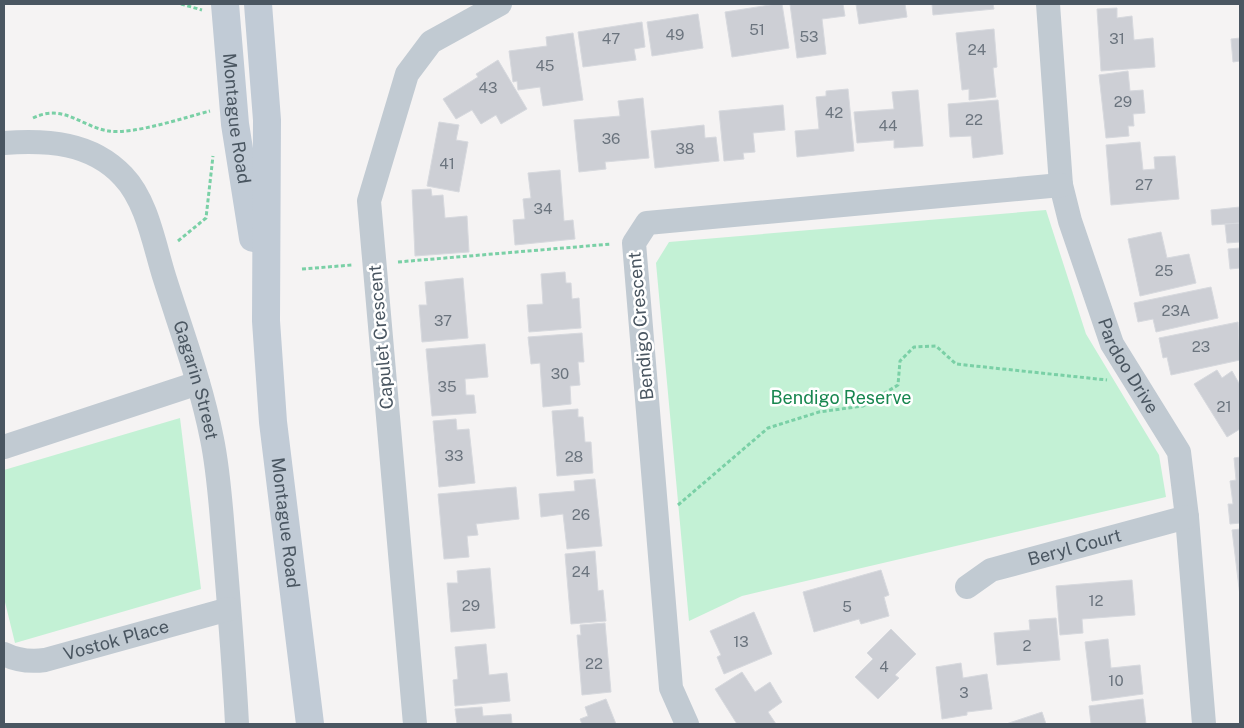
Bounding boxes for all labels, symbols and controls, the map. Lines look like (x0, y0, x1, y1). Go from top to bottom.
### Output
house number: 51 (749, 21, 765, 38)
house number: 49 (666, 26, 684, 43)
house number: 53 (799, 28, 819, 45)
house number: 47 (602, 30, 620, 47)
house number: 31 (1109, 30, 1125, 47)
house number: 24 (968, 41, 986, 58)
street label: Montague Road (219, 52, 255, 185)
house number: 45 (536, 57, 554, 74)
house number: 43 (479, 79, 497, 96)
house number: 29 (1114, 93, 1132, 110)
house number: 42 (825, 104, 843, 121)
house number: 22 (965, 111, 983, 128)
house number: 44 (879, 117, 897, 134)
house number: 36 (602, 130, 620, 147)
house number: 38 (675, 140, 695, 157)
house number: 41 (439, 155, 455, 172)
house number: 27 (1135, 176, 1153, 193)
house number: 34 (534, 200, 552, 217)
street label: Bendigo Crescent (624, 251, 657, 401)
house number: 25 (1155, 262, 1173, 279)
street label: Capulet Crescent (364, 264, 397, 410)
house number: 23A (1161, 302, 1191, 319)
house number: 37 (434, 312, 452, 329)
street label: Pardoo Drive (1094, 315, 1163, 417)
street label: Gagarin Street (169, 318, 223, 441)
house number: 23 (1192, 338, 1210, 355)
house number: 30 (551, 365, 569, 382)
house number: 35 (437, 378, 457, 395)
park label: Bendigo Reserve (770, 387, 912, 408)
house number: 21 (1216, 398, 1232, 415)
house number: 33 (445, 447, 463, 464)
house number: 28 (565, 448, 583, 465)
street label: Montague Road (267, 456, 304, 589)
house number: 26 (572, 506, 590, 523)
street label: Beryl Court (1025, 524, 1124, 570)
house number: 24 (572, 563, 590, 580)
house number: 12 (1088, 592, 1104, 609)
house number: 29 (462, 597, 480, 614)
house number: 5 (842, 598, 852, 615)
street label: Vostok Place (61, 615, 171, 664)
house number: 13 (733, 633, 749, 650)
house number: 2 (1023, 637, 1032, 654)
house number: 22 (585, 655, 603, 672)
house number: 4 (879, 658, 889, 675)
house number: 10 (1108, 672, 1124, 689)
house number: 3 (959, 684, 969, 701)

